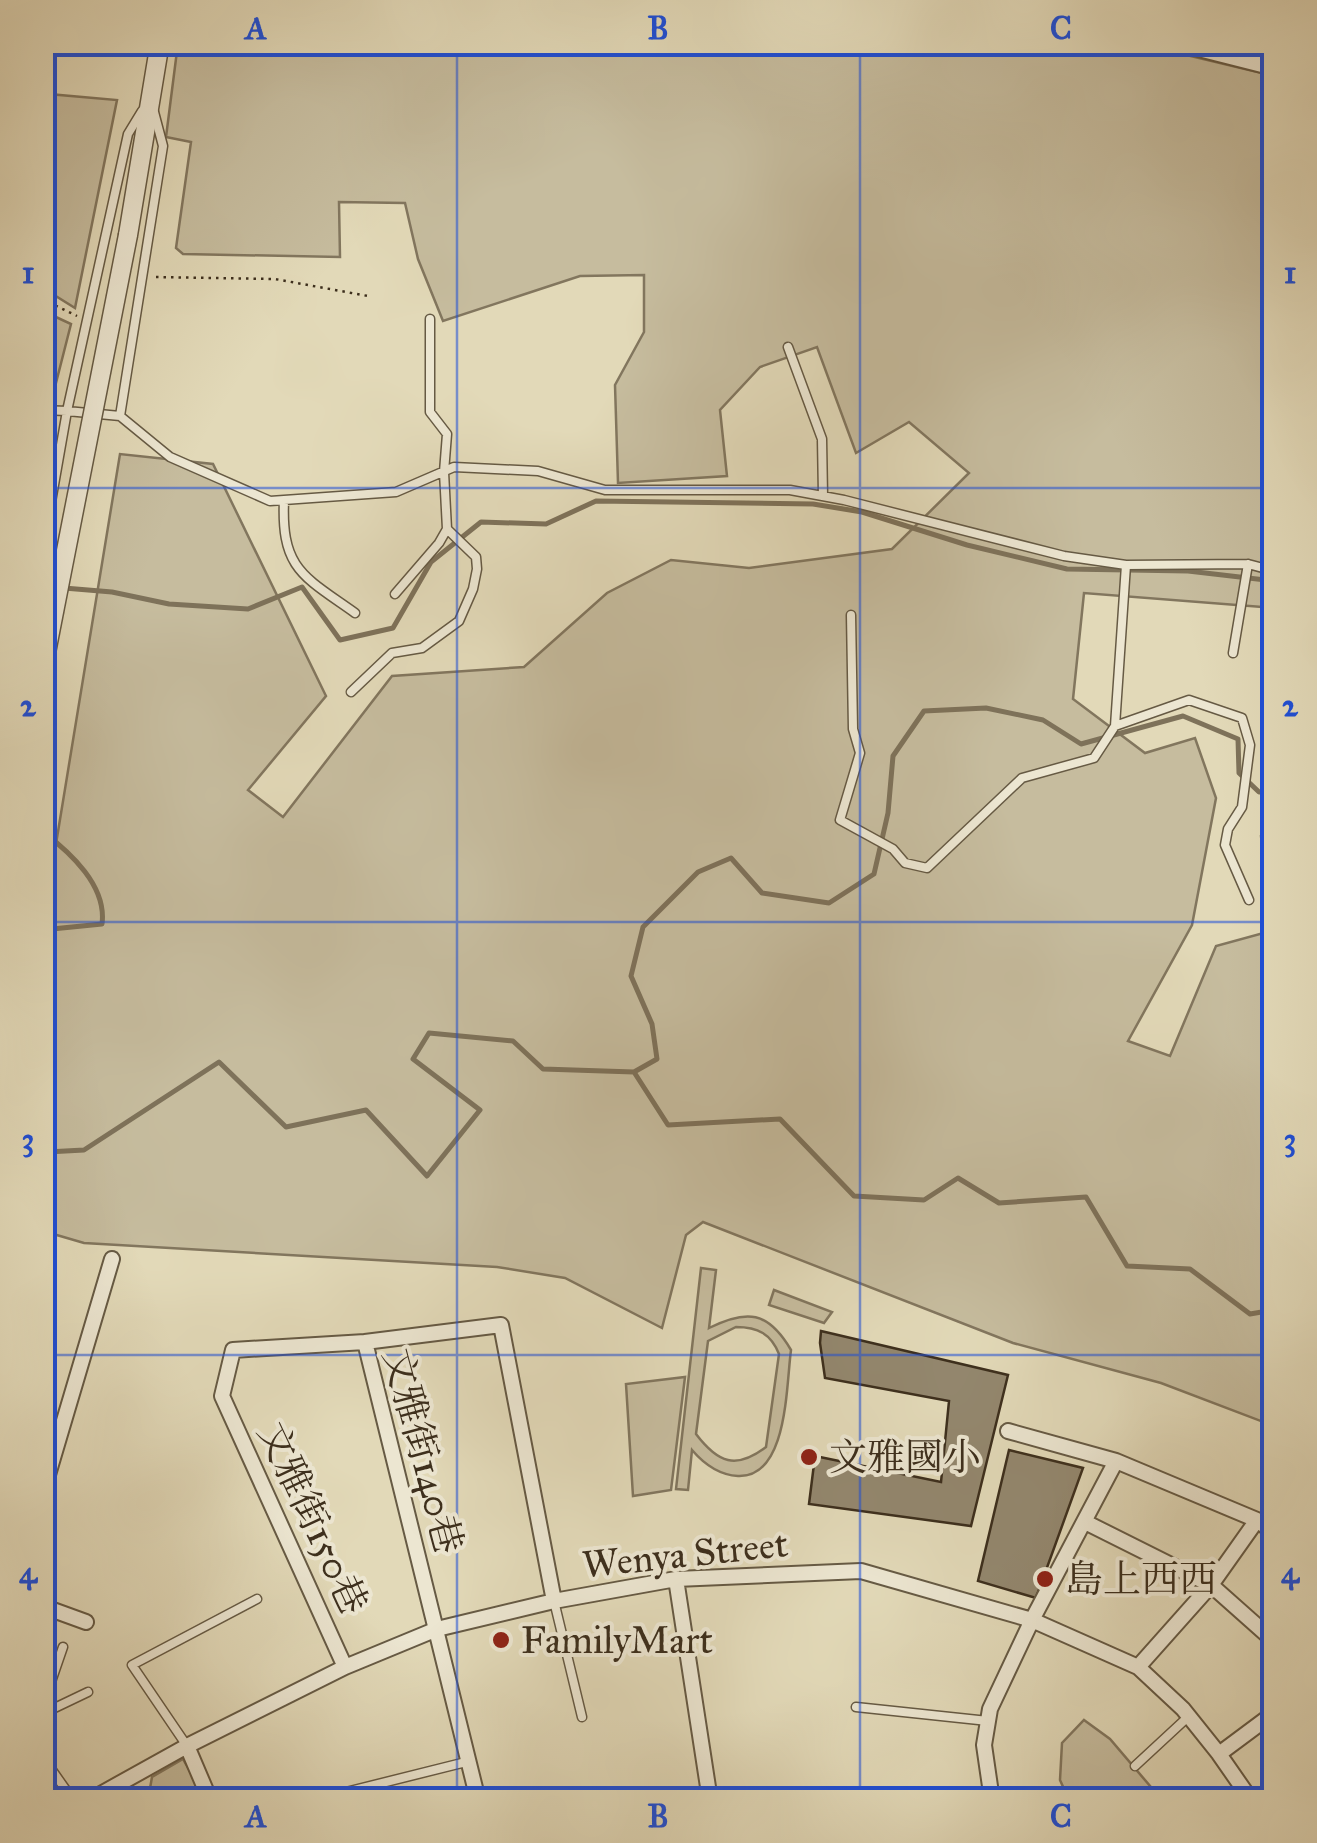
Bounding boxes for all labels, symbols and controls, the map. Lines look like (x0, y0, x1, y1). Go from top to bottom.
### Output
text: A (243, 9, 267, 48)
text: B (647, 9, 669, 48)
text: C (1050, 9, 1072, 48)
text: 1 (22, 253, 35, 292)
text: 1 (1284, 253, 1297, 292)
text: 2 (20, 686, 37, 725)
text: 2 (1282, 686, 1299, 725)
text: 3 (22, 1120, 34, 1159)
text: 3 (1284, 1120, 1296, 1159)
street label: 文雅街140巷 (374, 1343, 472, 1559)
street label: 文雅街150巷 (249, 1415, 377, 1621)
place label: 文雅國小 (829, 1434, 981, 1480)
marker: 文雅國小 (798, 1446, 820, 1468)
street label: Wenya Street (580, 1520, 790, 1588)
text: 4 (19, 1553, 38, 1592)
text: 4 (1281, 1553, 1300, 1592)
place label: 島上西西 (1065, 1556, 1217, 1602)
marker: 島上西西 (1034, 1568, 1056, 1590)
place label: FamilyMart (521, 1617, 713, 1663)
marker: FamilyMart (490, 1629, 512, 1651)
text: A (243, 1797, 267, 1836)
text: B (647, 1797, 669, 1836)
text: C (1050, 1797, 1072, 1836)

